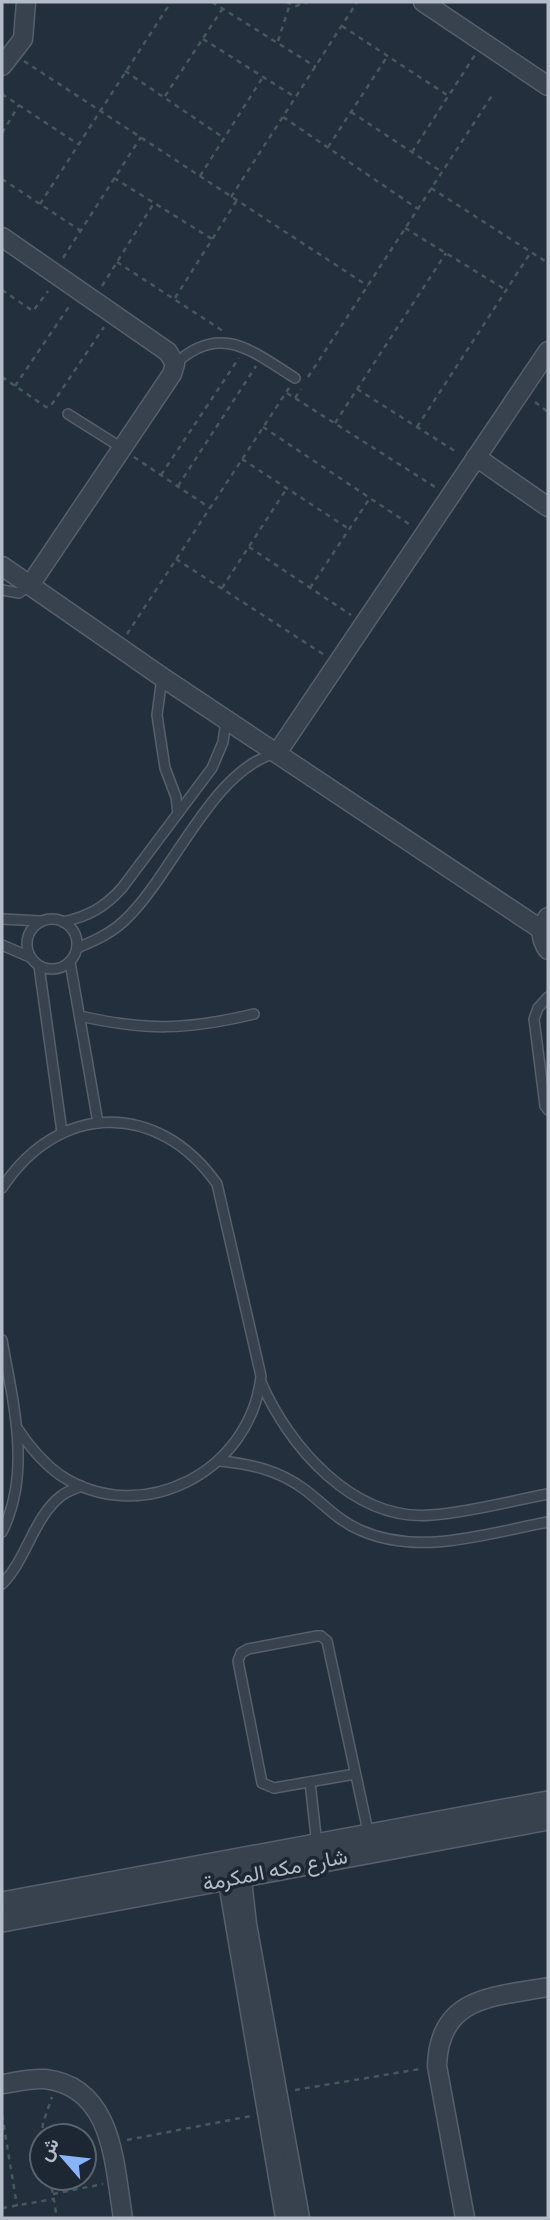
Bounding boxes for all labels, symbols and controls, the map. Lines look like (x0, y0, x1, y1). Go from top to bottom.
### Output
street label: شارع مكه المكرمة (201, 1844, 350, 1898)
north arrow (28, 2122, 98, 2192)
text: ش (33, 2134, 64, 2165)

